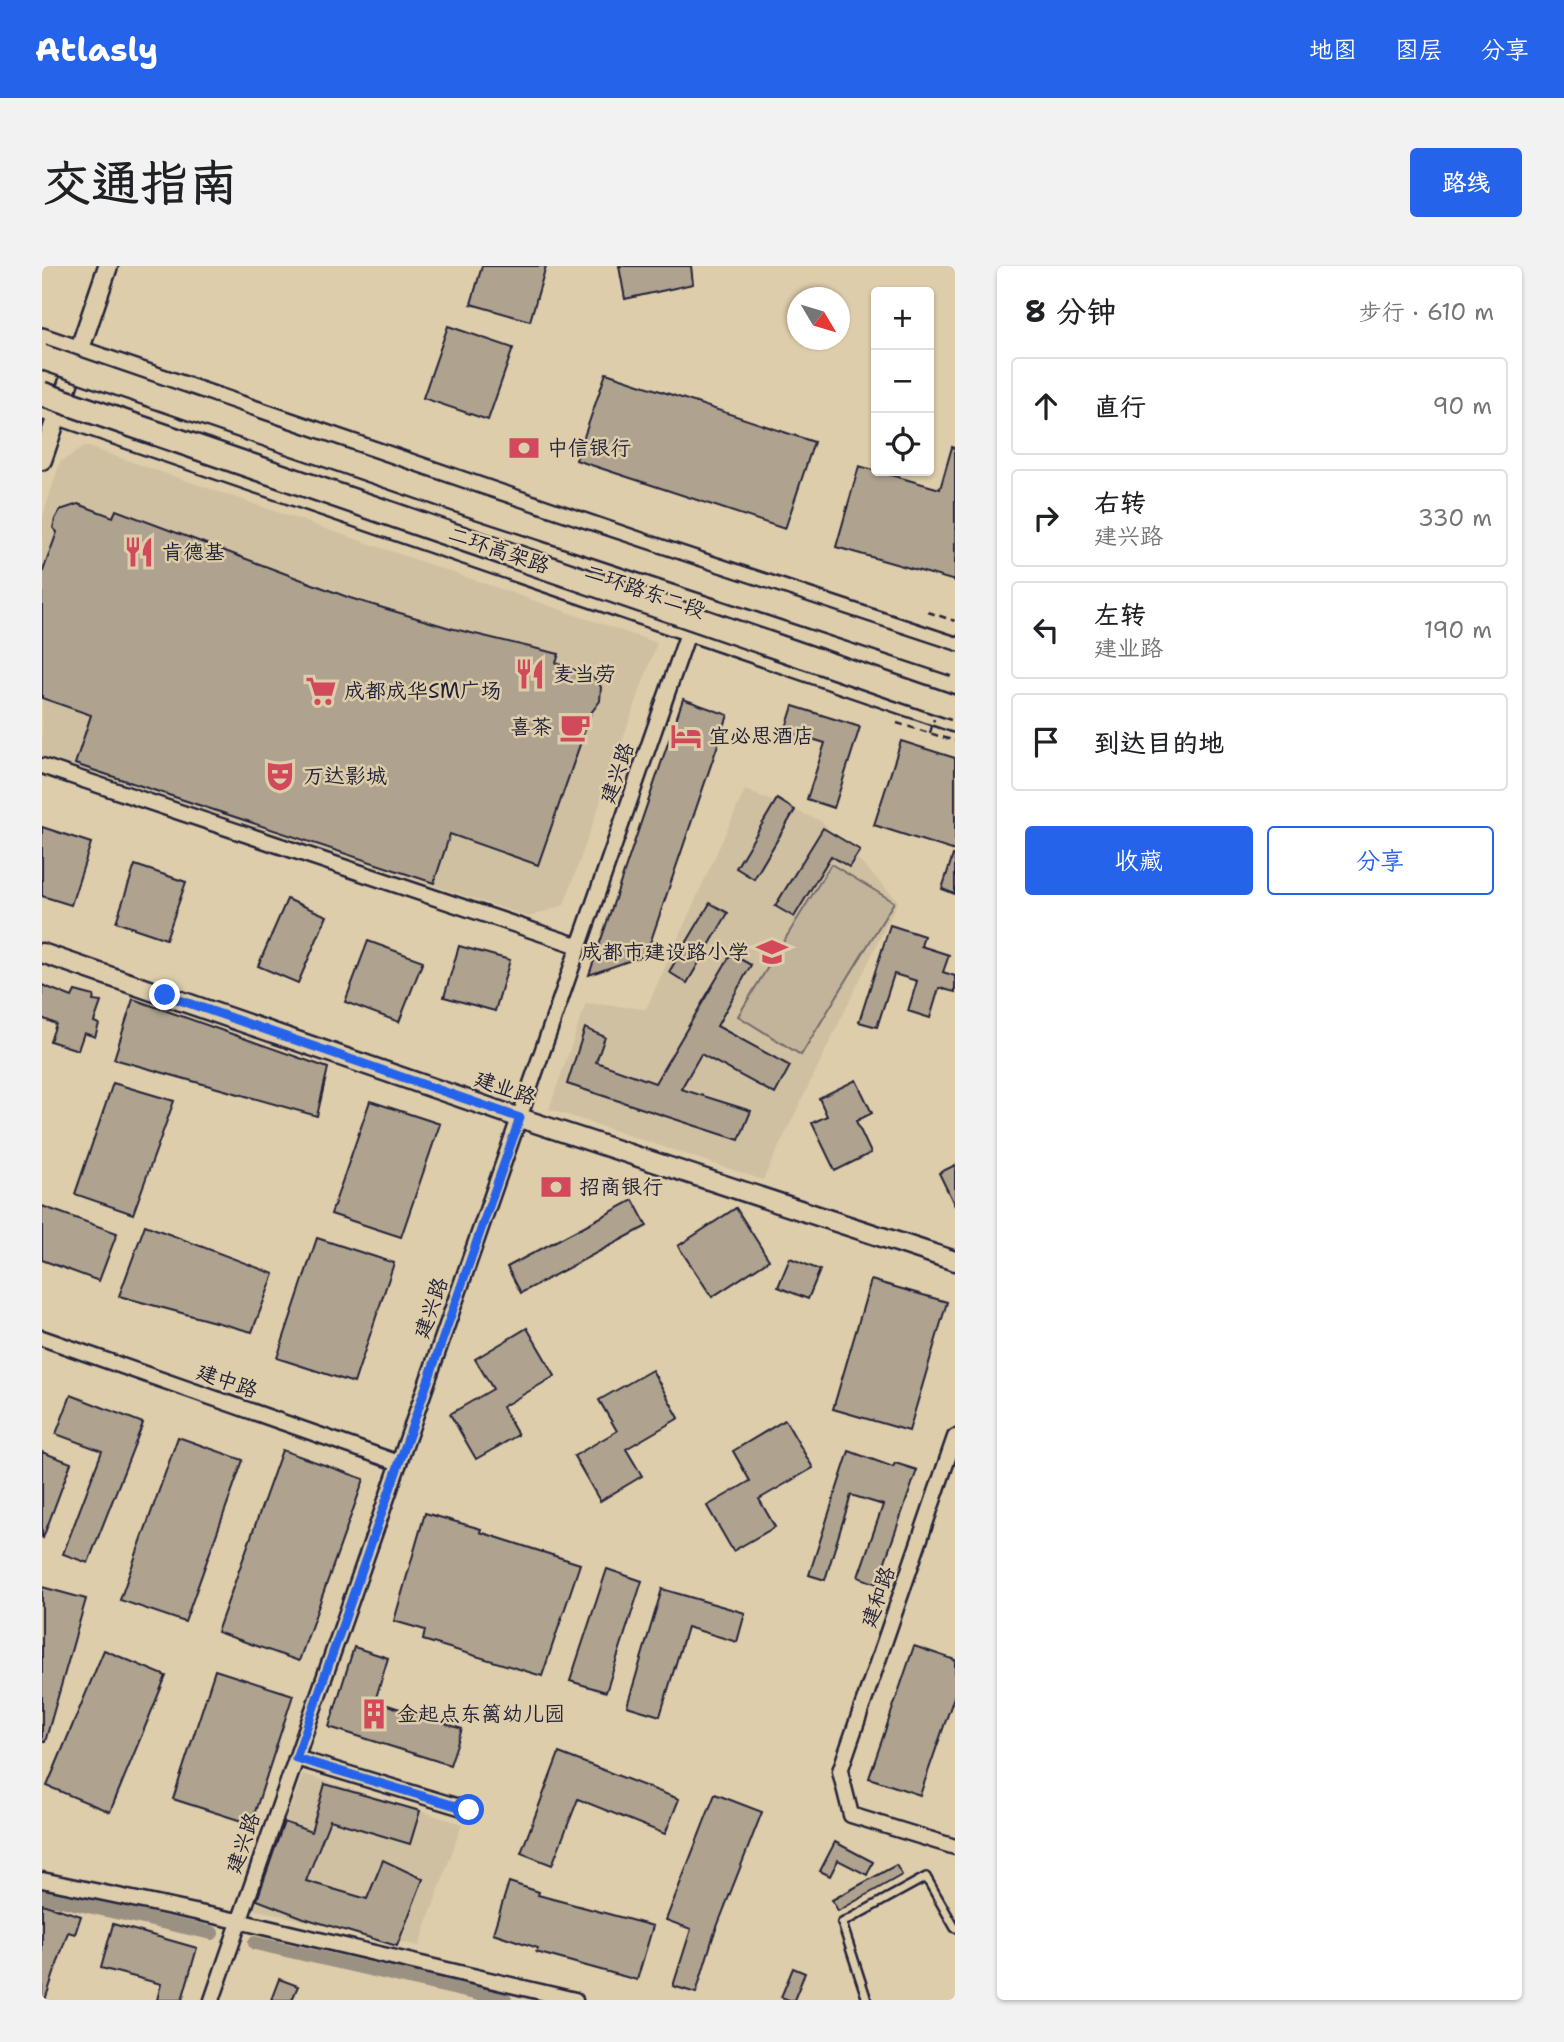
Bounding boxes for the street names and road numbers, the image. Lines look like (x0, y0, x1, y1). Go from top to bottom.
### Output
street label: 二环高架路 (445, 520, 553, 580)
street label: 二环路东二段 (581, 557, 709, 625)
street label: 建兴路 (594, 739, 640, 807)
street label: 建业路 (471, 1065, 539, 1111)
street label: 建兴路 (408, 1274, 454, 1342)
street label: 建中路 (193, 1358, 261, 1404)
street label: 建和路 (855, 1563, 901, 1631)
street label: 建兴路 (220, 1809, 266, 1877)

